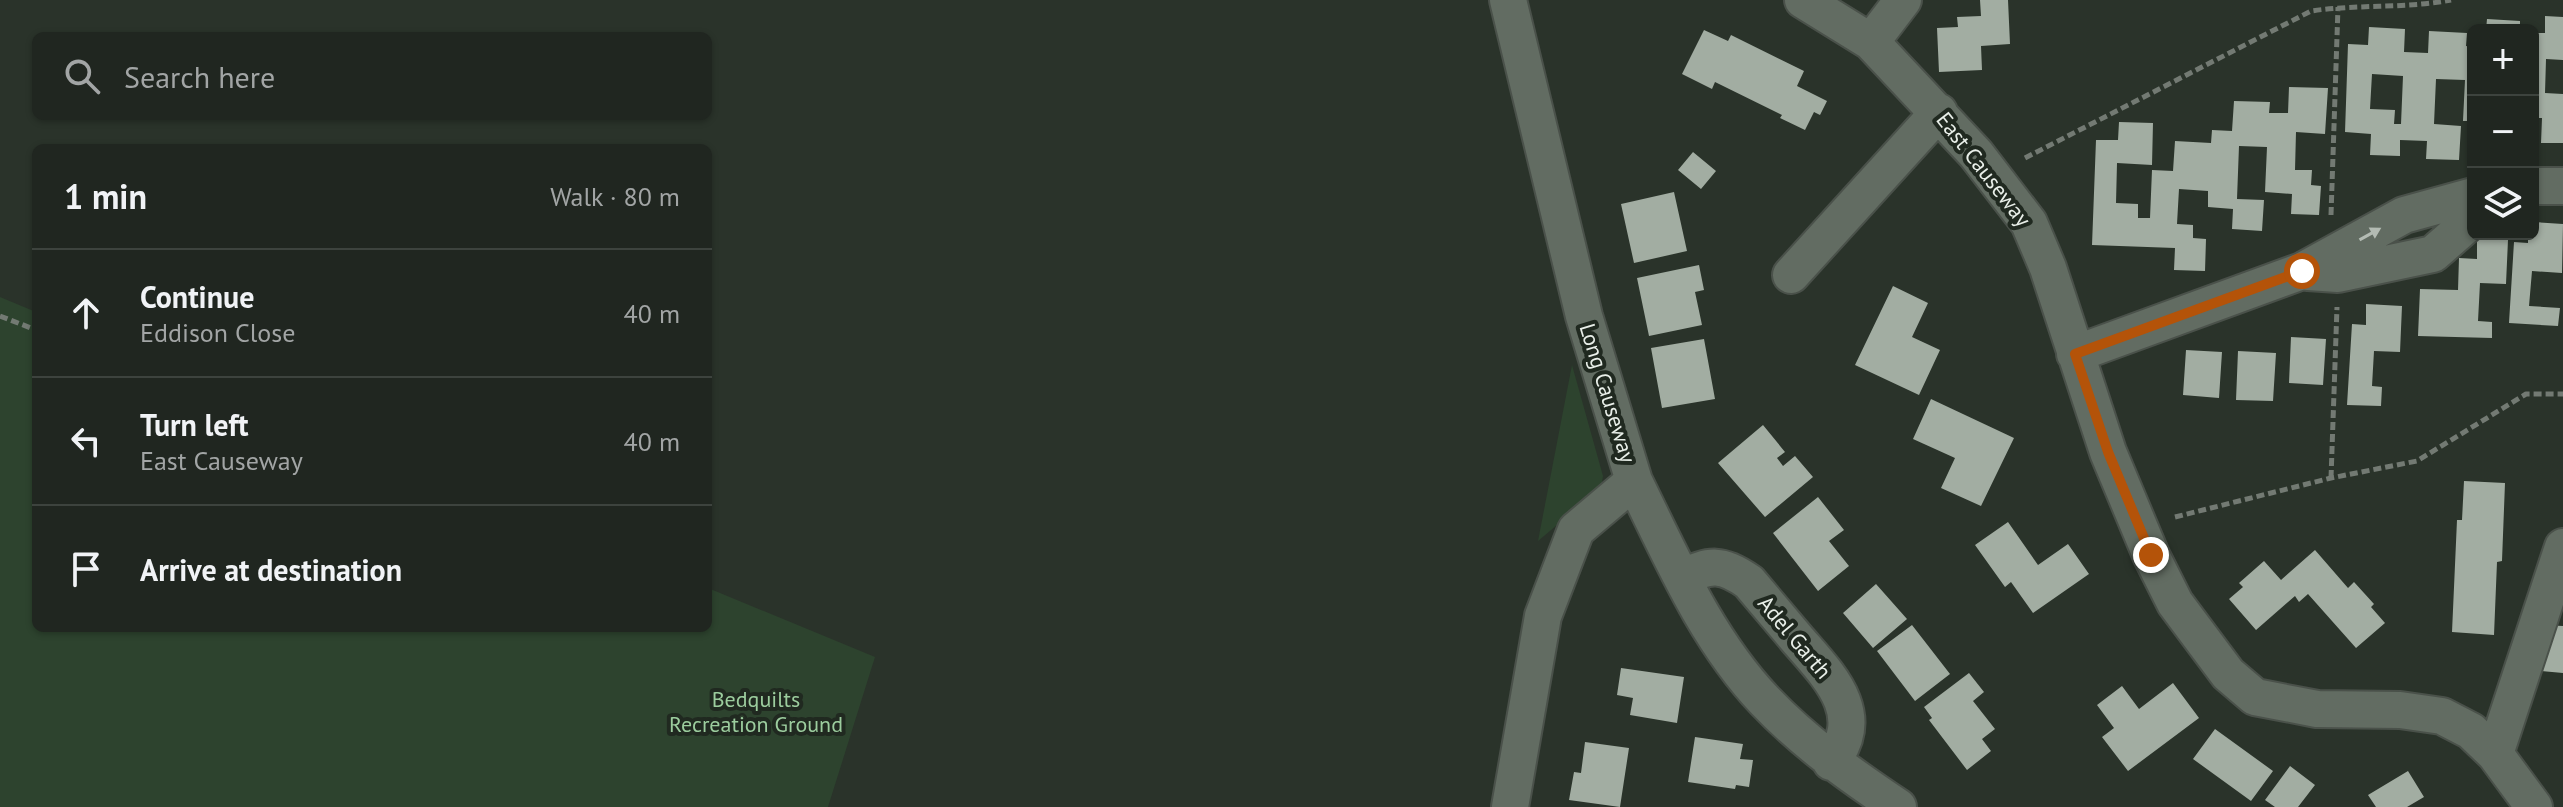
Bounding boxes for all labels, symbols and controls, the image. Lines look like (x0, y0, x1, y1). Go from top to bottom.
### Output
map controls (2467, 24, 2539, 240)
button: + (2467, 24, 2539, 96)
search box (32, 32, 712, 120)
icon: search (60, 54, 104, 98)
text: Search here (124, 57, 275, 96)
button: − (2467, 96, 2539, 168)
street label: East Causeway (1931, 106, 2038, 232)
button: layers (2467, 168, 2539, 240)
text: 1 min (64, 174, 147, 218)
text: Walk · 80 m (550, 180, 680, 213)
one-way arrow (2359, 227, 2382, 240)
route start (2284, 253, 2320, 289)
text: Continue (140, 277, 254, 316)
icon: ahead (64, 291, 108, 335)
text: 40 m (624, 297, 680, 330)
text: Eddison Close (140, 316, 295, 349)
street label: Long Causeway (1574, 320, 1643, 467)
text: Turn left (140, 405, 248, 444)
icon: left (64, 419, 108, 463)
text: 40 m (624, 425, 680, 458)
text: East Causeway (140, 444, 303, 477)
route end (2133, 537, 2169, 573)
icon: arrive (64, 547, 108, 591)
text: Arrive at destination (140, 550, 402, 589)
street label: Adel Garth (1752, 590, 1838, 684)
park label: Bedquilts Recreation Ground (669, 685, 843, 738)

